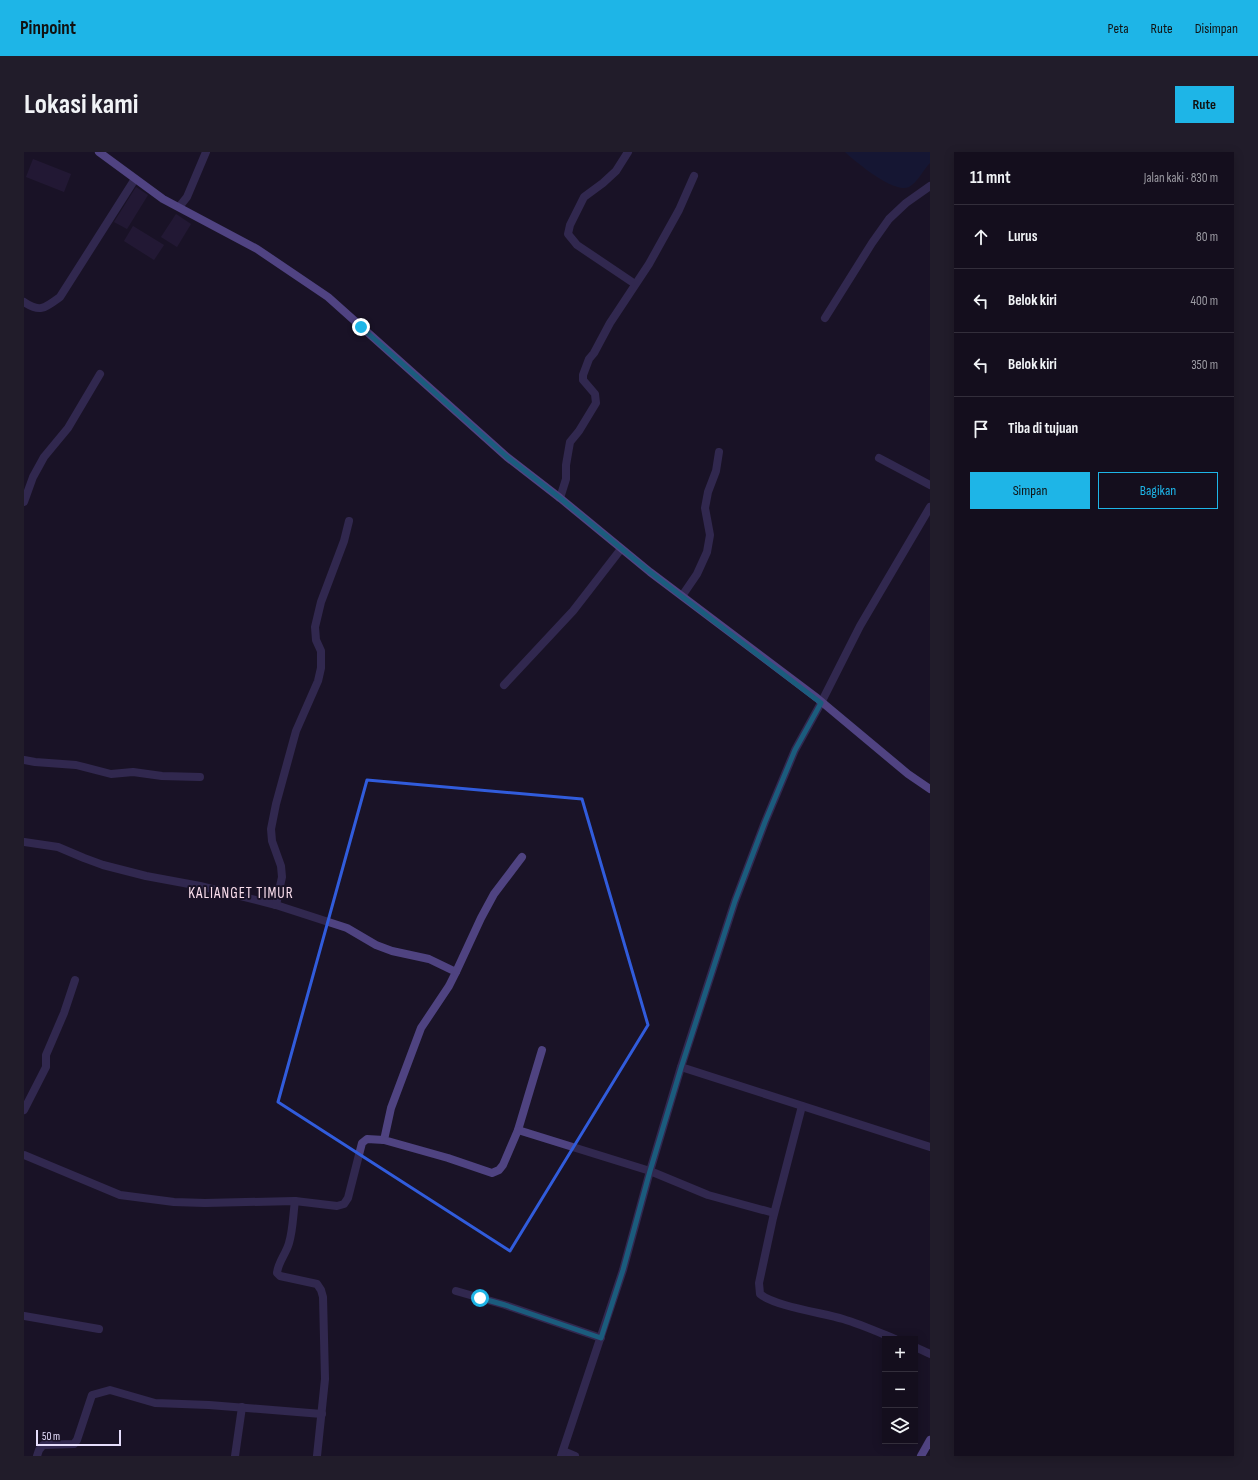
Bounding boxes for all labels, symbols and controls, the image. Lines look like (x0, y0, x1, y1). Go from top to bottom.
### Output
text: Pinpoint (20, 17, 76, 40)
text: Peta (1108, 20, 1129, 37)
text: Rute (1151, 20, 1173, 37)
text: Disimpan (1195, 20, 1238, 37)
button: Rute (1175, 86, 1234, 123)
text: Lokasi kami (24, 88, 138, 121)
text: 11 mnt (970, 168, 1011, 188)
text: Jalan kaki · 830 m (1144, 170, 1218, 186)
icon: ahead (970, 226, 992, 248)
text: Lurus (1008, 227, 1037, 246)
text: 80 m (1196, 229, 1218, 245)
icon: left (970, 290, 992, 312)
text: Belok kiri (1008, 291, 1057, 310)
text: 400 m (1191, 293, 1218, 309)
route end (352, 318, 370, 336)
icon: left (970, 354, 992, 376)
text: Belok kiri (1008, 355, 1057, 374)
text: 350 m (1191, 357, 1218, 373)
icon: arrive (970, 418, 992, 440)
text: Tiba di tujuan (1008, 419, 1078, 438)
button: Simpan (970, 472, 1090, 509)
button: Bagikan (1098, 472, 1218, 509)
district label: KALIANGET TIMUR (188, 884, 294, 903)
route start (471, 1289, 489, 1307)
map controls (882, 1336, 918, 1444)
button: + (882, 1336, 918, 1372)
button: − (882, 1372, 918, 1408)
button: layers (882, 1408, 918, 1444)
scale bar (36, 1428, 121, 1447)
text: 50 m (42, 1430, 60, 1443)

